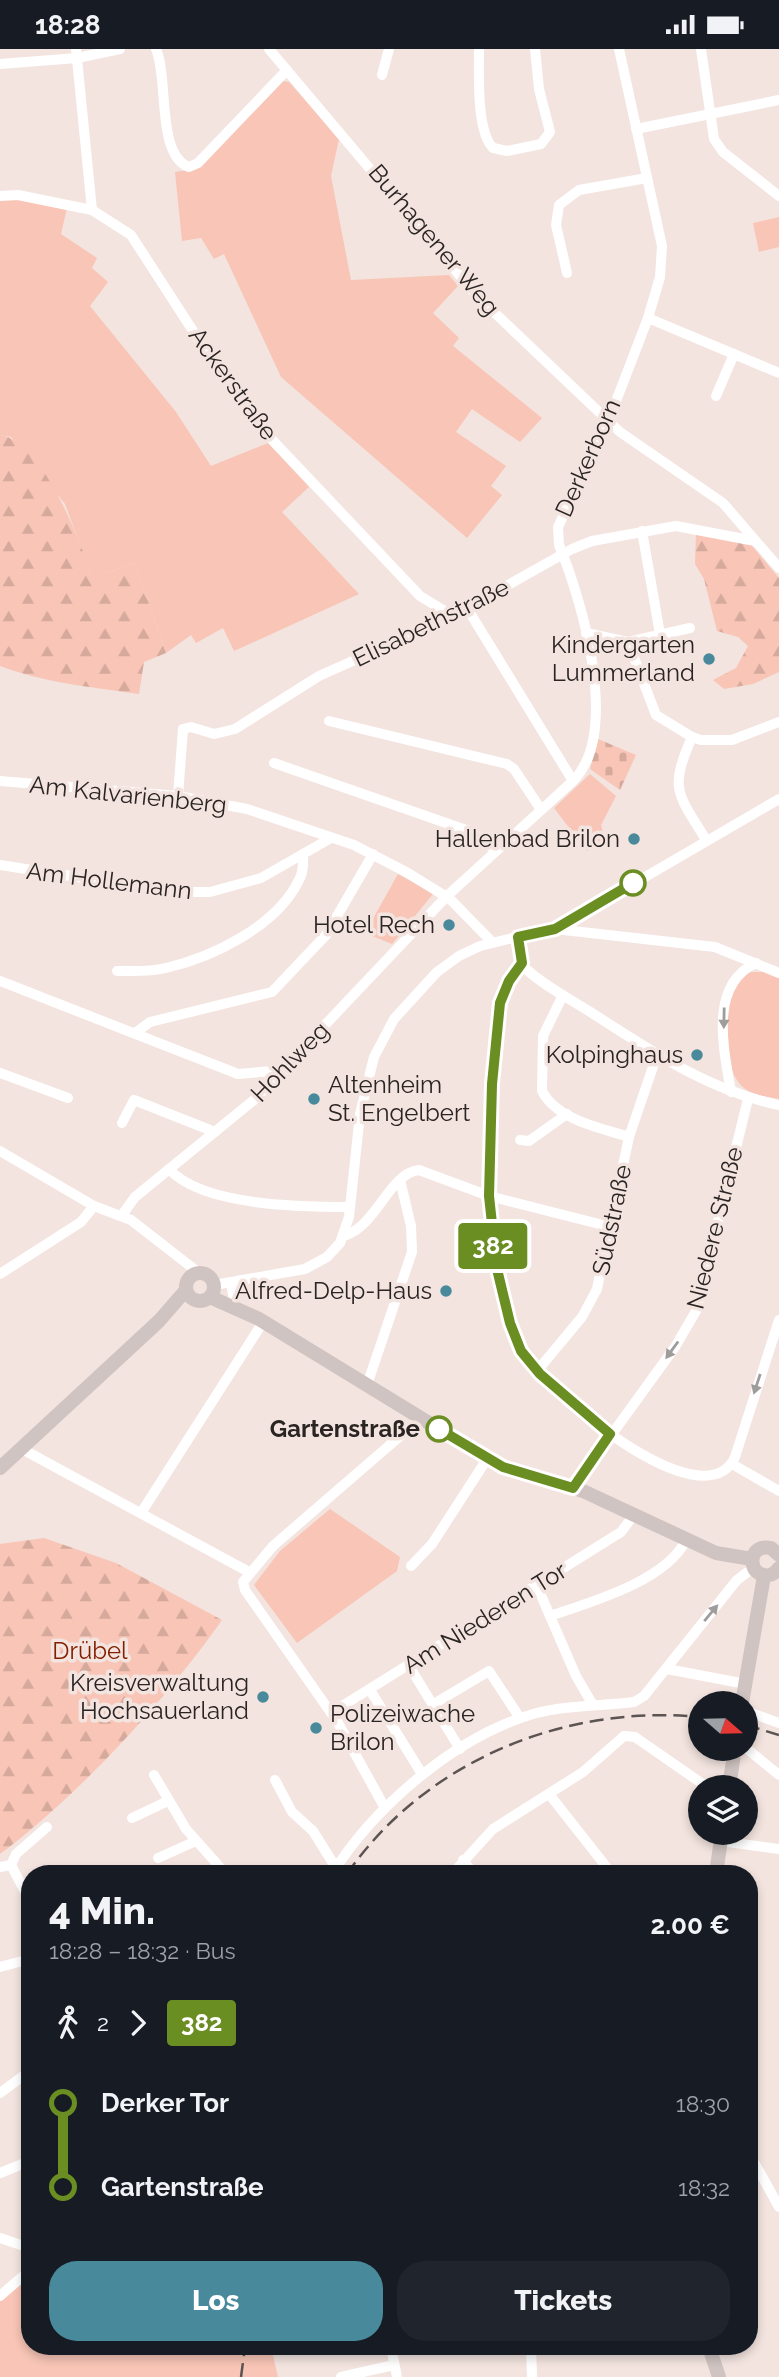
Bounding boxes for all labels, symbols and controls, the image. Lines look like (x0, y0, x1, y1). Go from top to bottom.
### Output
text: 18:28 (35, 10, 100, 40)
street label: Burhagener Weg (363, 158, 506, 321)
street label: Ackerstraße (183, 322, 284, 446)
street label: Derkerborn (549, 394, 626, 521)
street label: Elisabethstraße (348, 572, 514, 673)
place label: Kindergarten Lummerland (551, 630, 695, 687)
marker: Kindergarten Lummerland (701, 651, 717, 667)
street label: Am Kalvarienberg (28, 770, 228, 819)
place label: Hallenbad Brilon (435, 824, 620, 853)
marker: Hallenbad Brilon (626, 831, 642, 847)
street label: Am Hollemann (25, 856, 193, 905)
unlabelled marker (620, 870, 646, 896)
place label: Hotel Rech (313, 910, 435, 939)
marker: Hotel Rech (441, 917, 457, 933)
one-way arrow (718, 1007, 730, 1029)
street label: Hohlweg (245, 1016, 335, 1108)
place label: Kolpinghaus (546, 1040, 683, 1069)
marker: Kolpinghaus (689, 1047, 705, 1063)
place label: Altenheim St. Engelbert (328, 1070, 470, 1127)
marker: Altenheim St. Engelbert (306, 1091, 322, 1107)
street label: Niedere Straße (680, 1144, 749, 1312)
street label: Südstraße (586, 1162, 637, 1278)
line badge: 382 (453, 1223, 533, 1269)
text: 382 (472, 1231, 514, 1260)
place label: Alfred-Delp-Haus (235, 1276, 432, 1305)
marker: Alfred-Delp-Haus (438, 1283, 454, 1299)
one-way arrow (665, 1341, 679, 1359)
one-way arrow (751, 1374, 762, 1395)
place label: Gartenstraße (270, 1414, 420, 1443)
marker: Gartenstraße (426, 1416, 452, 1442)
street label: Am Niederen Tor (398, 1555, 572, 1680)
one-way arrow (703, 1604, 718, 1621)
park label: Drübel (52, 1636, 128, 1665)
place label: Kreisverwaltung Hochsauerland (70, 1668, 249, 1725)
marker: Kreisverwaltung Hochsauerland (255, 1689, 271, 1705)
north arrow (688, 1691, 758, 1761)
map controls (688, 1691, 758, 1845)
place label: Polizeiwache Brilon (330, 1699, 475, 1756)
marker: Polizeiwache Brilon (308, 1720, 324, 1736)
button: layers (688, 1775, 758, 1845)
text: 4 Min. (49, 1888, 155, 1933)
text: 2.00 € (651, 1910, 730, 1940)
text: 18:28 – 18:32 · Bus (49, 1937, 236, 1964)
icon: walk (49, 2004, 87, 2042)
icon: forward (119, 2004, 157, 2042)
text: 382 (181, 2008, 222, 2037)
text: 2 (97, 2009, 109, 2036)
text: Derker Tor (101, 2088, 229, 2118)
text: 18:30 (676, 2090, 730, 2117)
text: Gartenstraße (101, 2172, 264, 2202)
text: 18:32 (678, 2174, 730, 2201)
button: Los (49, 2261, 383, 2341)
button: Tickets (397, 2261, 730, 2341)

